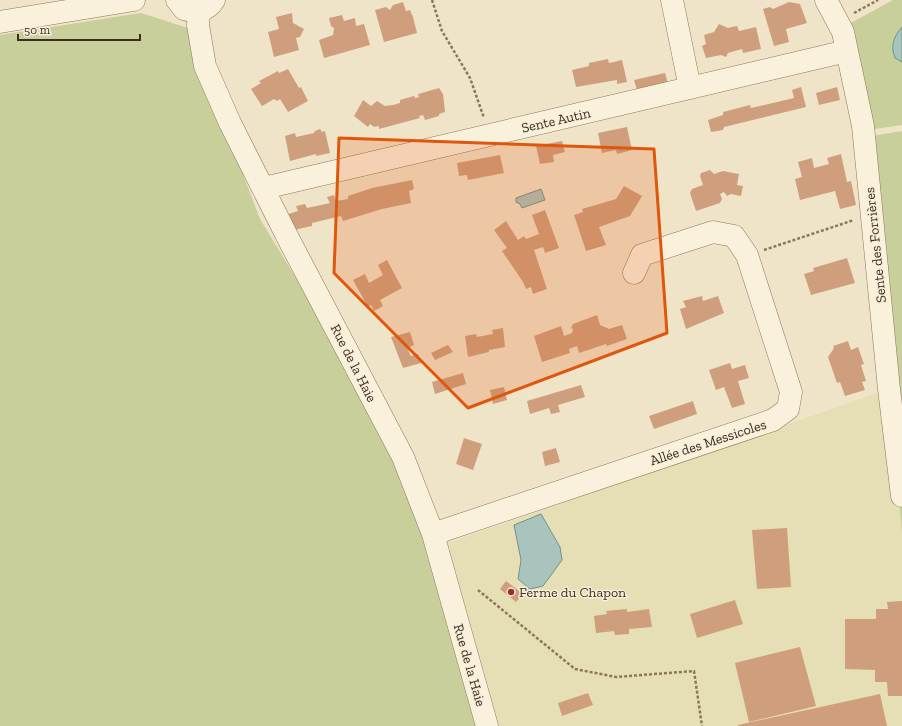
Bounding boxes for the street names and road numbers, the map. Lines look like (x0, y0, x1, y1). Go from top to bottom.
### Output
street label: Sente Autin (520, 104, 592, 137)
street label: Sente des Forrières (861, 186, 890, 304)
street label: Rue de la Haie (327, 321, 381, 405)
street label: Allée des Messicoles (648, 416, 768, 469)
street label: Rue de la Haie (450, 622, 490, 709)

